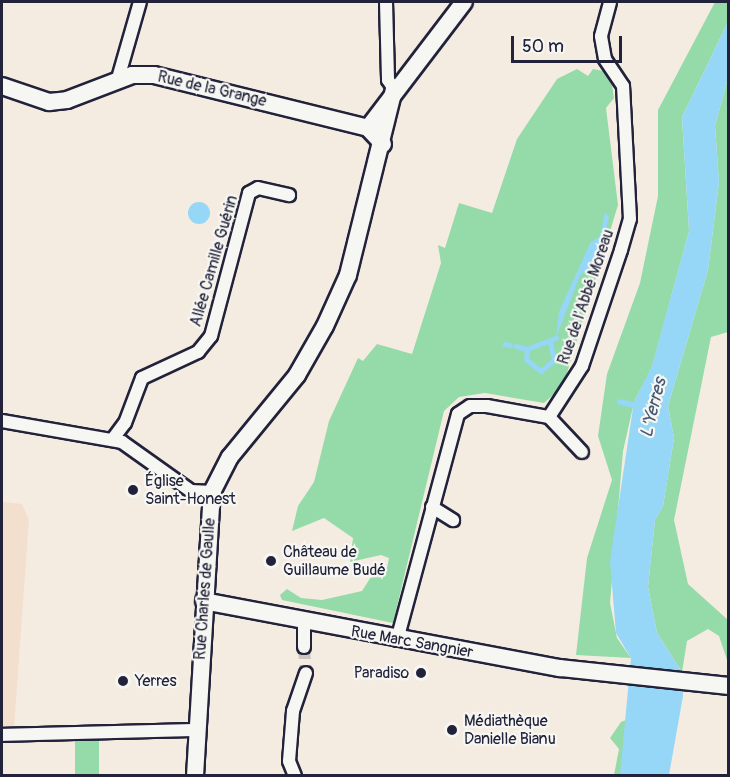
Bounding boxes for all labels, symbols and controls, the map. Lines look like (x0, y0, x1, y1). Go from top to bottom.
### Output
scale bar (514, 24, 625, 62)
text: 50 m (522, 35, 564, 58)
street label: Rue de la Grange (156, 67, 268, 111)
street label: Allée Camille Guérin (186, 193, 242, 329)
street label: Rue de l'Abbé Moreau (554, 227, 618, 367)
water label: L'Yerres (636, 376, 672, 440)
place label: Église Saint-Honest (145, 471, 236, 509)
marker: Église Saint-Honest (126, 483, 140, 497)
street label: Rue Charles de Gaulle (190, 517, 220, 661)
place label: Château de Guillaume Budé (283, 542, 386, 580)
marker: Château de Guillaume Budé (264, 554, 278, 568)
street label: Rue Marc Sangnier (349, 622, 475, 662)
place label: Paradiso (354, 663, 409, 683)
marker: Paradiso (414, 666, 428, 680)
place label: Yerres (135, 671, 177, 691)
marker: Yerres (116, 674, 130, 688)
place label: Médiathèque Danielle Bianu (464, 711, 556, 749)
marker: Médiathèque Danielle Bianu (445, 723, 459, 737)

